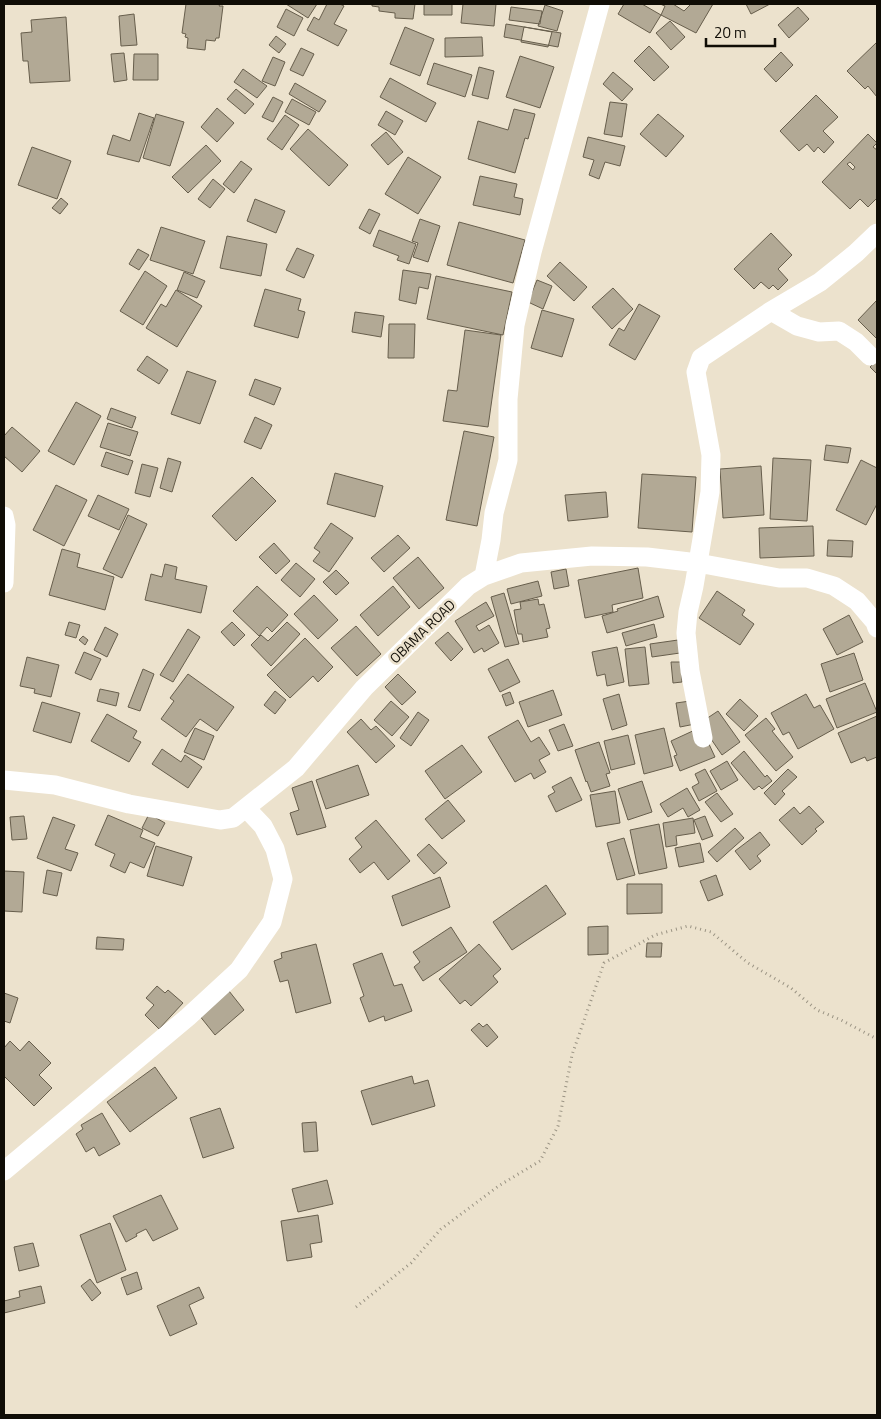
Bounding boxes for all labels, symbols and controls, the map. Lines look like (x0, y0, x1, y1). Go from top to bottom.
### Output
scale bar (706, 15, 775, 47)
text: 20 m (714, 21, 747, 44)
street label: OBAMA ROAD (384, 594, 460, 668)

